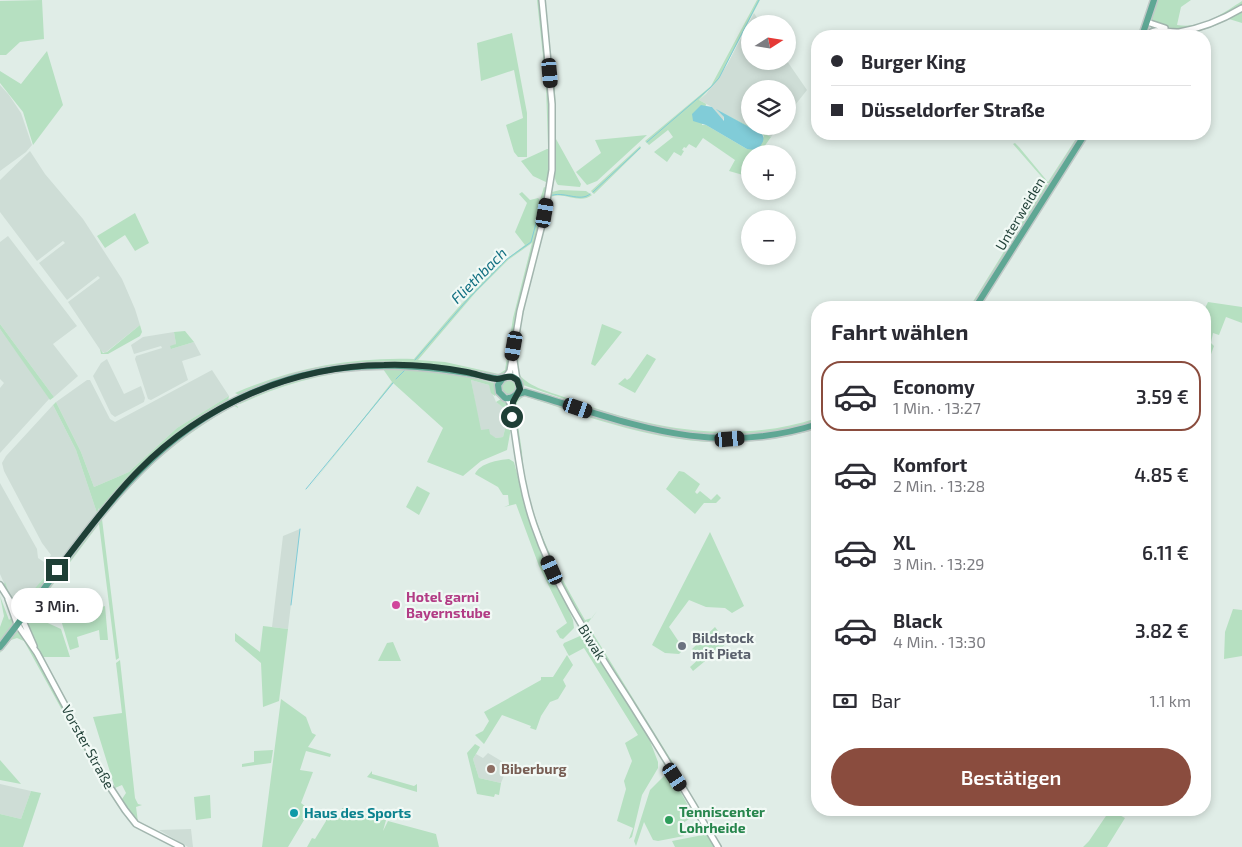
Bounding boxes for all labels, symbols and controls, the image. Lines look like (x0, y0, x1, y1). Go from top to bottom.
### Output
north arrow (741, 15, 796, 70)
map controls (741, 15, 796, 265)
text: Burger King (861, 50, 966, 73)
car (541, 57, 558, 89)
button: layers (741, 80, 796, 135)
text: Düsseldorfer Straße (861, 98, 1045, 121)
button: + (741, 145, 796, 200)
street label: Unterweiden (991, 174, 1048, 253)
car (535, 197, 554, 229)
button: − (741, 210, 796, 265)
water label: Fliethbach (447, 244, 510, 307)
text: Fahrt wählen (831, 318, 969, 344)
car (504, 330, 523, 362)
icon: car (833, 374, 878, 419)
text: Economy (893, 375, 975, 398)
text: 3.59 € (1136, 385, 1189, 408)
car (561, 396, 594, 420)
text: 1 Min. · 13:27 (893, 398, 981, 417)
route start (501, 406, 523, 428)
car (714, 430, 745, 448)
icon: car (833, 452, 878, 497)
text: Komfort (893, 453, 967, 476)
text: 4.85 € (1134, 463, 1189, 486)
text: 2 Min. · 13:28 (893, 476, 985, 495)
icon: car (833, 530, 878, 575)
text: XL (893, 531, 915, 554)
text: 6.11 € (1142, 541, 1189, 564)
car (539, 553, 564, 587)
text: 3 Min. · 13:29 (893, 554, 985, 573)
route end (46, 559, 68, 581)
callout: 3 Min. (11, 588, 103, 622)
place label: Hotel garni Bayernstube (406, 588, 491, 621)
text: 3 Min. (35, 596, 79, 615)
marker: Hotel garni Bayernstube (390, 599, 402, 611)
icon: car (833, 608, 878, 653)
text: Black (893, 609, 943, 632)
text: 3.82 € (1135, 619, 1189, 642)
street label: Biwak (575, 621, 610, 663)
place label: Bildstock mit Pieta (692, 629, 754, 662)
text: 4 Min. · 13:30 (893, 632, 986, 651)
marker: Bildstock mit Pieta (676, 640, 688, 652)
icon: cash (831, 687, 859, 715)
text: Bar (871, 689, 901, 712)
text: 1.1 km (1150, 691, 1191, 710)
street label: Vorster Straße (58, 702, 118, 792)
button: Bestätigen (831, 748, 1191, 806)
place label: Biberburg (501, 760, 567, 777)
car (660, 760, 689, 794)
marker: Biberburg (485, 763, 497, 775)
place label: Tenniscenter Lohrheide (679, 803, 765, 836)
place label: Haus des Sports (304, 804, 411, 821)
marker: Haus des Sports (288, 807, 300, 819)
marker: Tenniscenter Lohrheide (663, 814, 675, 826)

